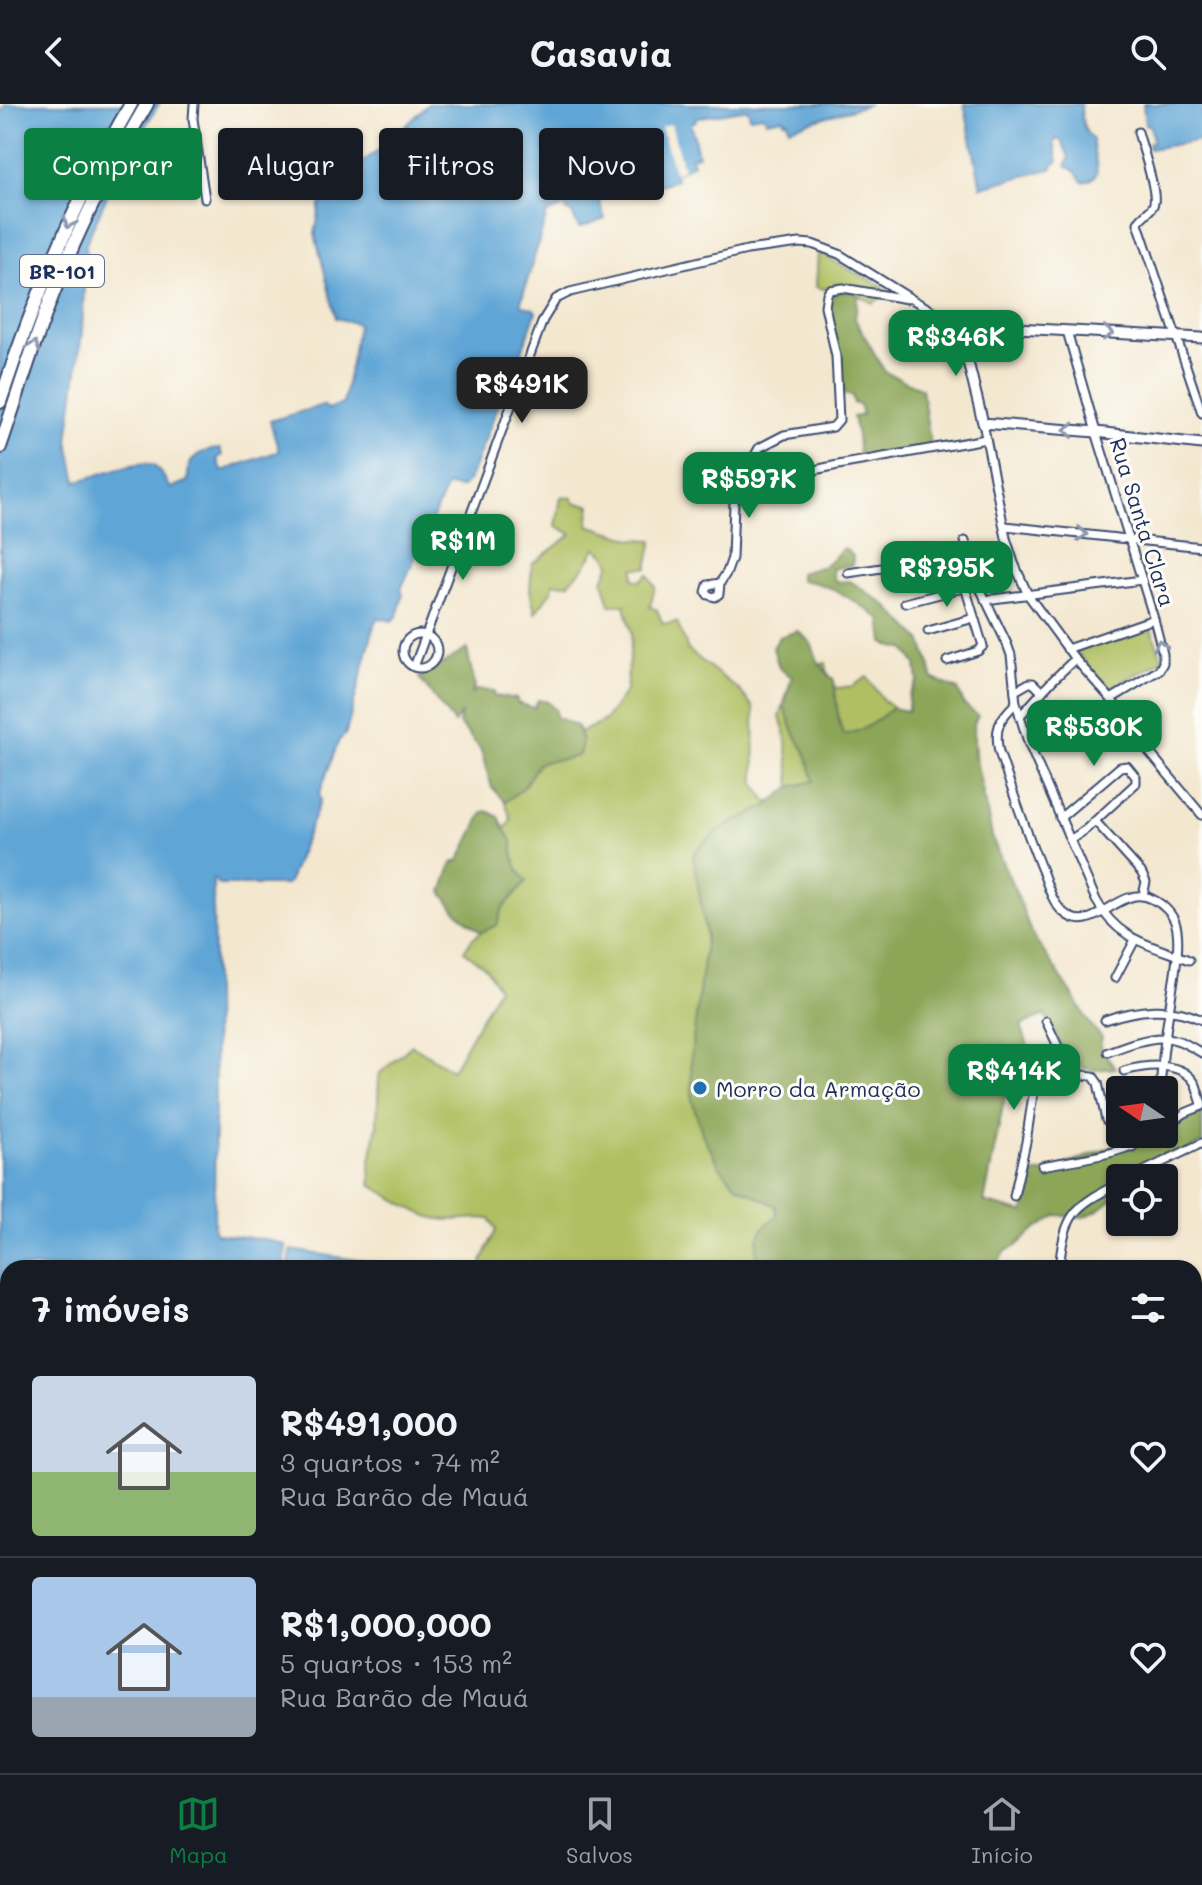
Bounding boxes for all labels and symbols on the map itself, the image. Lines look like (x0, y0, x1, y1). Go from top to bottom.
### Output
one-way arrow (63, 214, 79, 229)
road number: BR-101 (20, 255, 104, 287)
pin: R$346K (891, 310, 1021, 378)
one-way arrow (1102, 324, 1115, 341)
one-way arrow (25, 340, 41, 354)
pin: R$491K (457, 357, 587, 425)
one-way arrow (1062, 422, 1075, 439)
street label: Rua Santa Clara (1104, 434, 1182, 610)
pin: R$597K (684, 452, 814, 520)
pin: R$1M (416, 514, 510, 582)
one-way arrow (1076, 525, 1089, 542)
pin: R$795K (882, 541, 1012, 609)
one-way arrow (1152, 639, 1169, 652)
pin: R$530K (1029, 700, 1159, 768)
pin: R$414K (949, 1044, 1079, 1112)
place label: Morro da Armação (716, 1074, 921, 1103)
north arrow (1106, 1076, 1178, 1148)
marker: Morro da Armação (691, 1079, 709, 1097)

